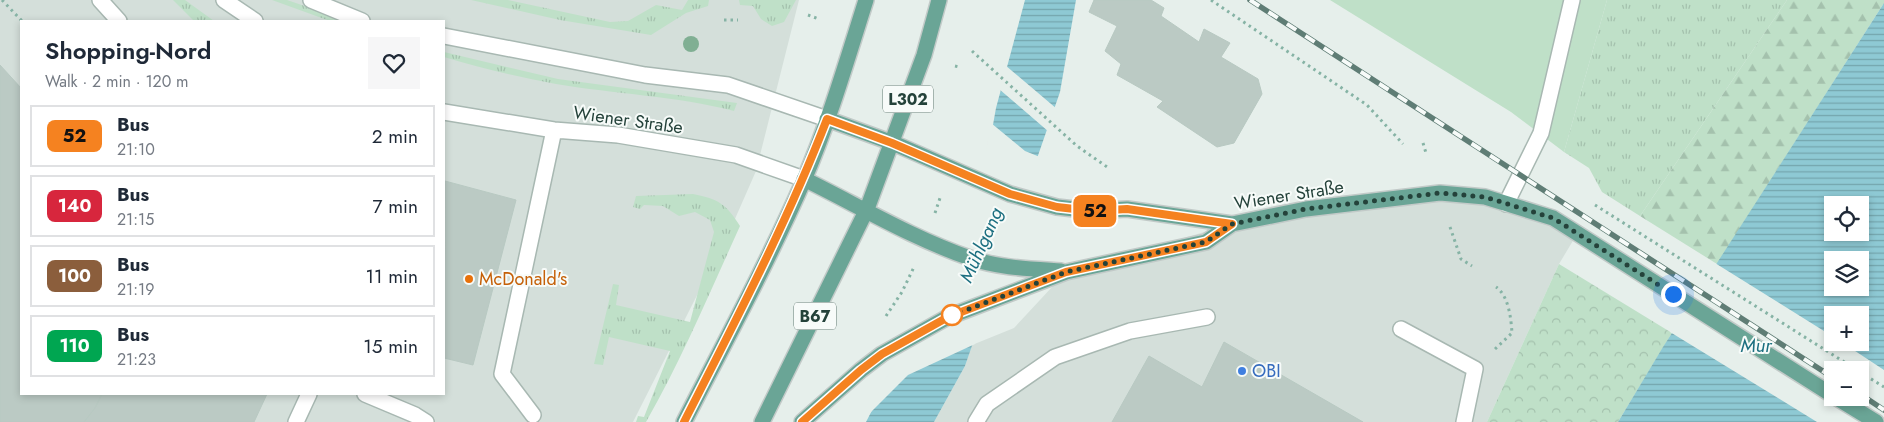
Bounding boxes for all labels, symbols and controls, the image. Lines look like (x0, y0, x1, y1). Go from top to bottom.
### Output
text: Shopping-Nord (45, 33, 212, 68)
button: heart (368, 37, 420, 89)
text: Walk · 2 min · 120 m (45, 70, 189, 93)
road number: L302 (883, 86, 933, 112)
street label: Wiener Straße (571, 99, 685, 141)
text: Bus (117, 111, 149, 138)
text: 52 (63, 123, 86, 149)
text: 2 min (372, 123, 418, 150)
text: 21:10 (117, 138, 155, 161)
street label: Wiener Straße (1232, 174, 1346, 216)
text: Bus (117, 181, 149, 208)
text: 140 (58, 193, 91, 219)
text: 7 min (373, 193, 418, 220)
line badge: 52 (1072, 195, 1118, 227)
map controls (1824, 196, 1869, 406)
button: locate (1824, 196, 1869, 241)
text: 52 (1083, 198, 1107, 224)
water label: Mühlgang (952, 203, 1010, 287)
text: 21:15 (117, 208, 154, 231)
text: Bus (117, 251, 149, 278)
button: layers (1824, 251, 1869, 296)
text: 100 (58, 263, 91, 289)
text: 11 min (365, 263, 418, 290)
place label: McDonald's (479, 266, 567, 292)
marker: McDonald's (463, 273, 475, 285)
text: 21:19 (117, 278, 155, 301)
your location (1661, 282, 1686, 307)
road number: B67 (794, 302, 836, 330)
unlabelled marker (941, 304, 963, 326)
button: + (1824, 306, 1869, 351)
text: Bus (117, 321, 149, 348)
water label: Mur (1741, 332, 1773, 359)
text: 110 (59, 333, 90, 359)
text: 15 min (363, 333, 418, 360)
text: 21:23 (117, 348, 156, 371)
place label: OBI (1252, 358, 1281, 384)
button: − (1824, 361, 1869, 406)
marker: OBI (1236, 365, 1248, 377)

